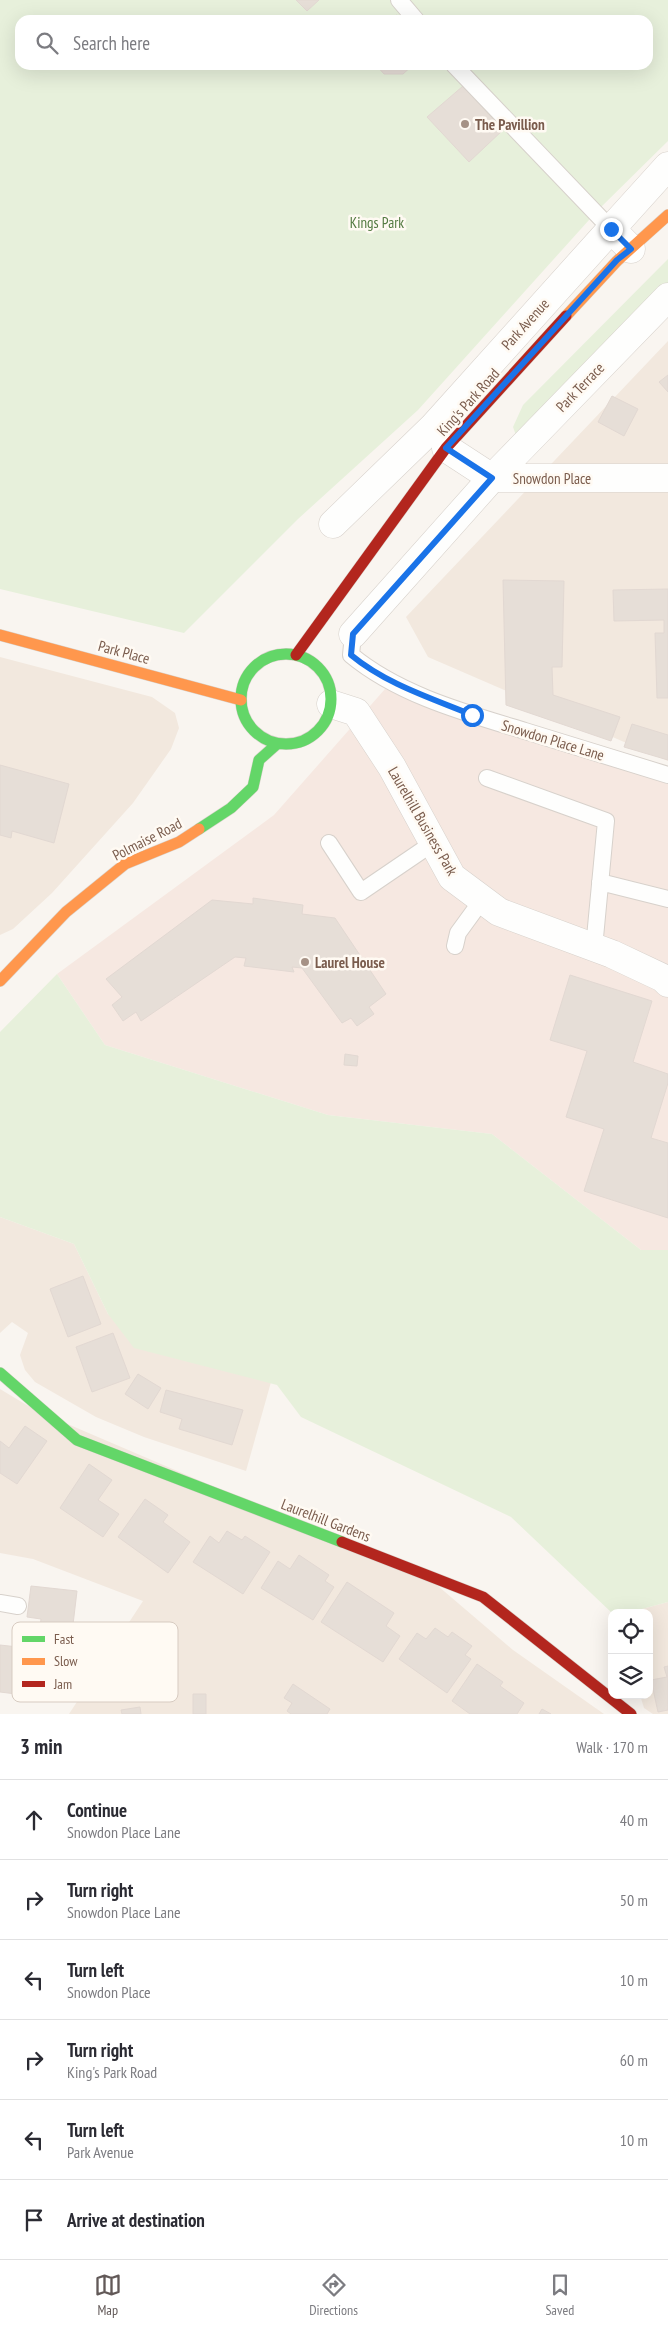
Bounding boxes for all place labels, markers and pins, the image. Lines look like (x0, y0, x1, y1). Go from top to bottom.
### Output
place label: The Pavillion (475, 115, 545, 134)
marker: The Pavillion (459, 118, 471, 130)
place label: Laurel House (315, 953, 385, 972)
marker: Laurel House (299, 956, 311, 968)

